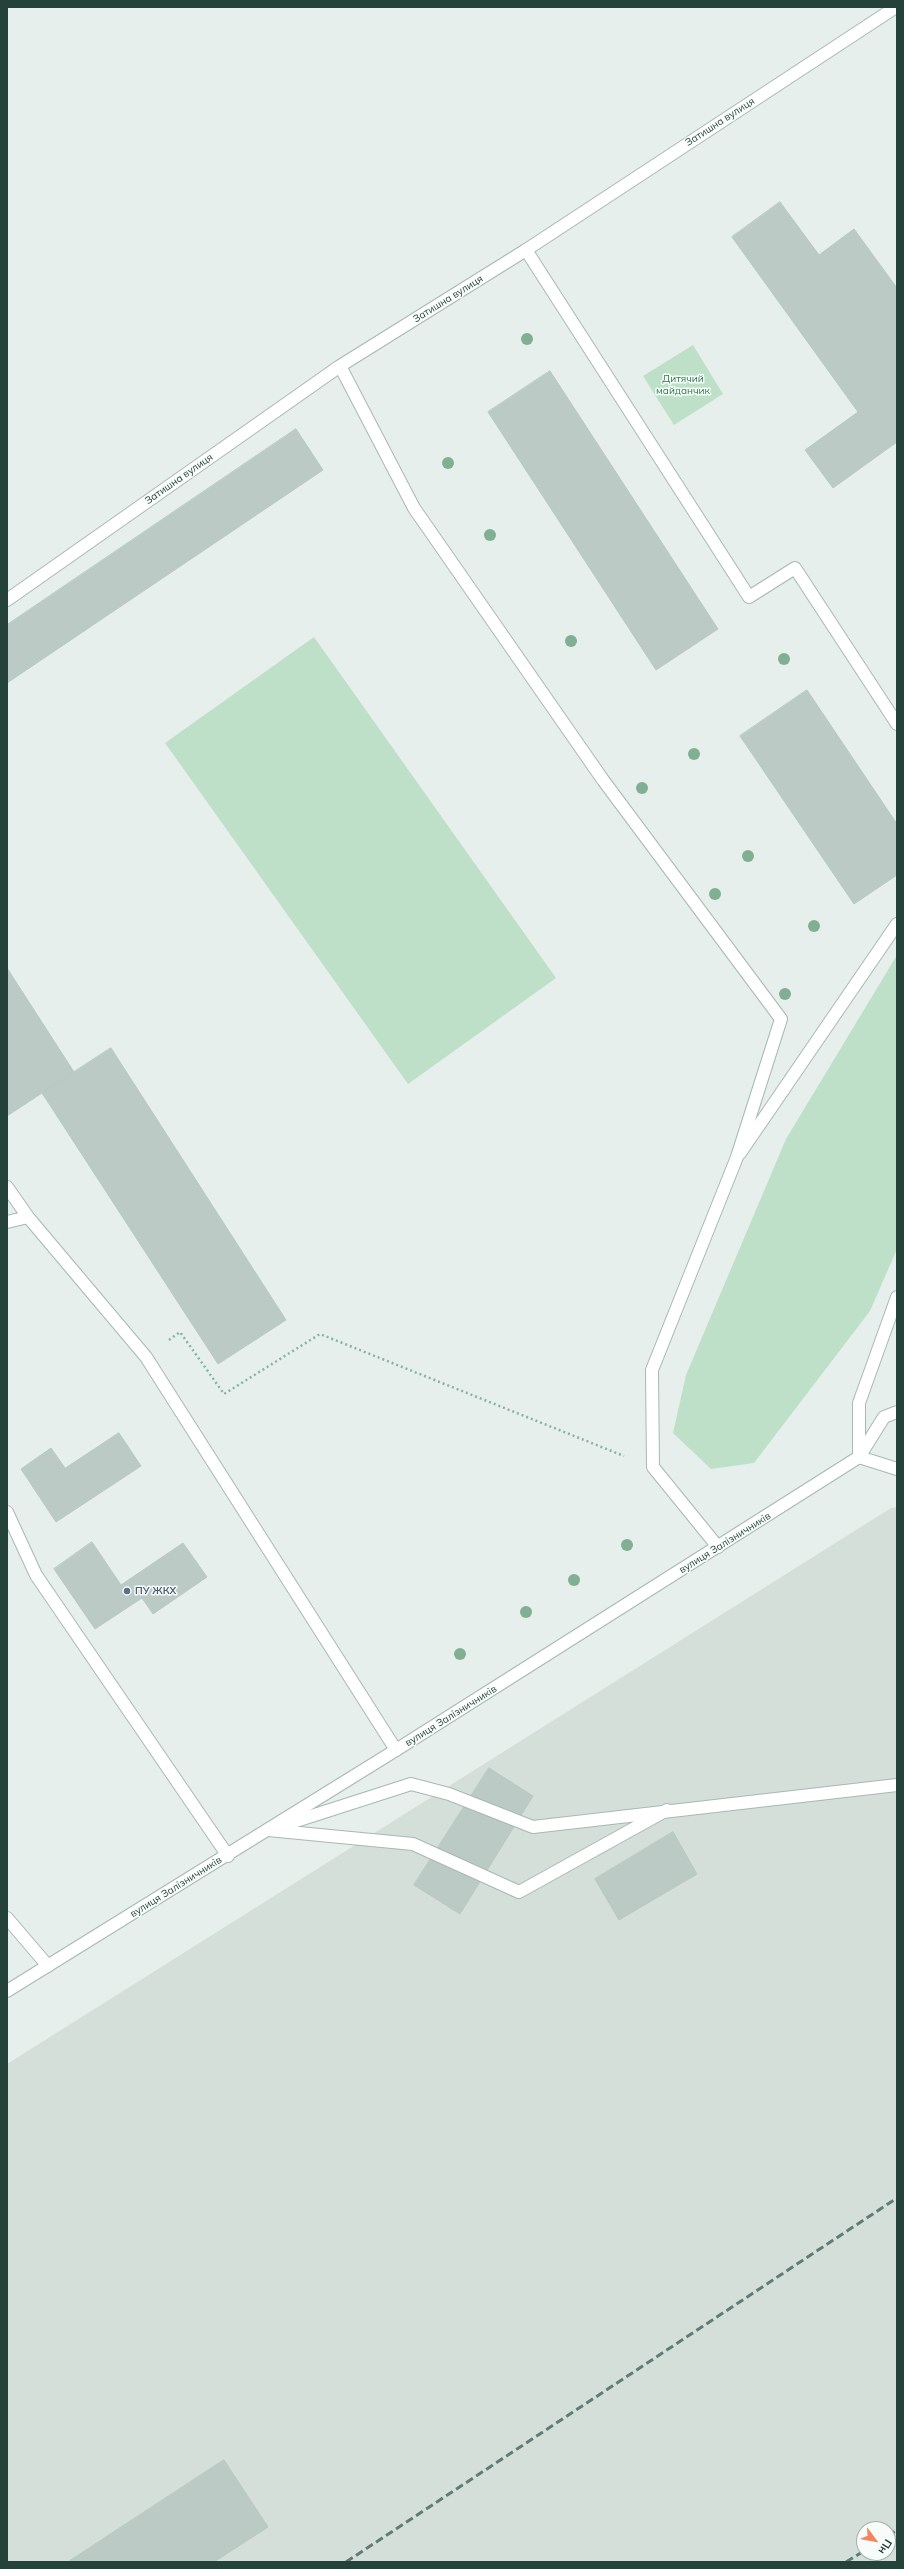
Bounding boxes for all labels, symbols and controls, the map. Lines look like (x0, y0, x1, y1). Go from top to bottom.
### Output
street label: Затишна вулиця (683, 95, 757, 149)
street label: Затишна вулиця (411, 273, 485, 325)
park label: Дитячий майданчик (656, 373, 710, 396)
street label: Затишна вулиця (143, 451, 215, 507)
street label: вулиця Залізничників (677, 1510, 773, 1576)
place label: ПУ ЖКХ (135, 1585, 176, 1597)
marker: ПУ ЖКХ (122, 1586, 132, 1596)
street label: вулиця Залізничників (403, 1683, 499, 1749)
street label: вулиця Залізничників (128, 1854, 224, 1920)
north arrow (856, 2521, 896, 2561)
text: Пн (875, 2537, 895, 2557)

